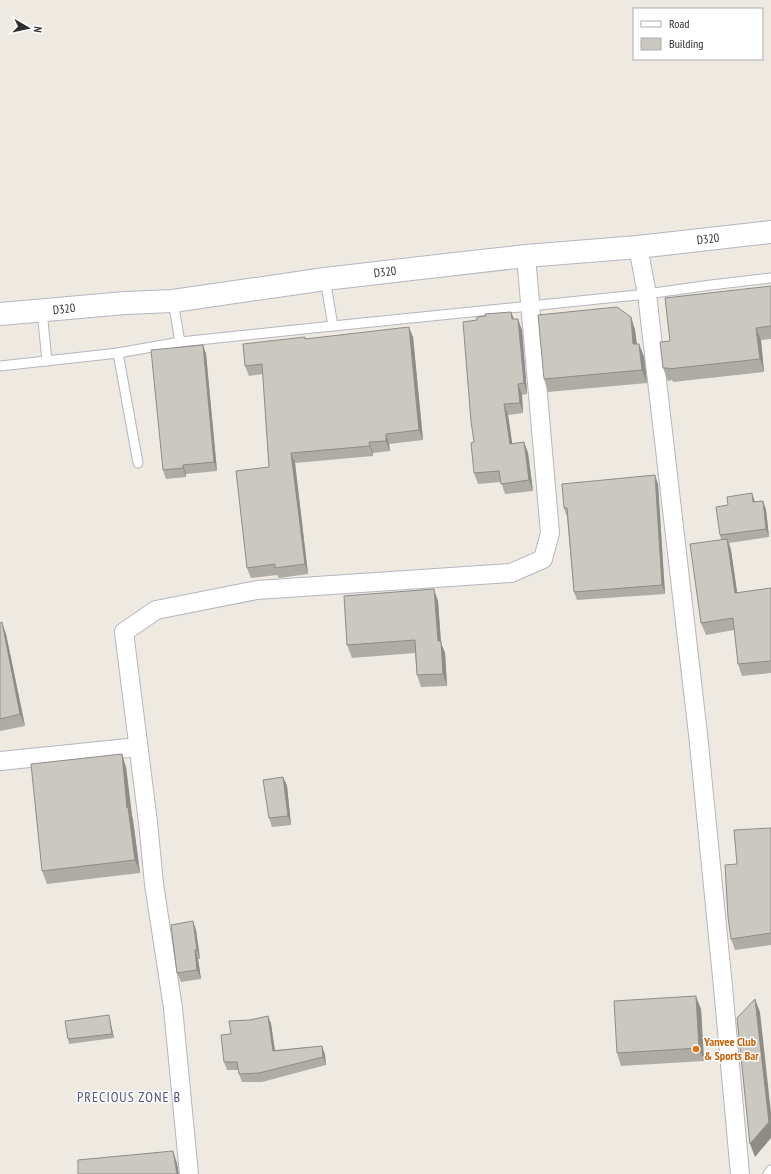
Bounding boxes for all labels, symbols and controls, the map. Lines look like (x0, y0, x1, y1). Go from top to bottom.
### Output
north arrow (8, 8, 48, 48)
legend (633, 8, 763, 60)
text: Road (669, 16, 689, 31)
text: N (30, 26, 45, 34)
text: Building (669, 36, 704, 51)
street label: D320 (696, 230, 720, 247)
street label: D320 (373, 263, 397, 280)
street label: D320 (52, 300, 76, 317)
place label: Yanvee Club & Sports Bar (703, 1034, 759, 1063)
marker: Yanvee Club & Sports Bar (691, 1044, 701, 1054)
district label: PRECIOUS ZONE B (77, 1088, 181, 1106)

